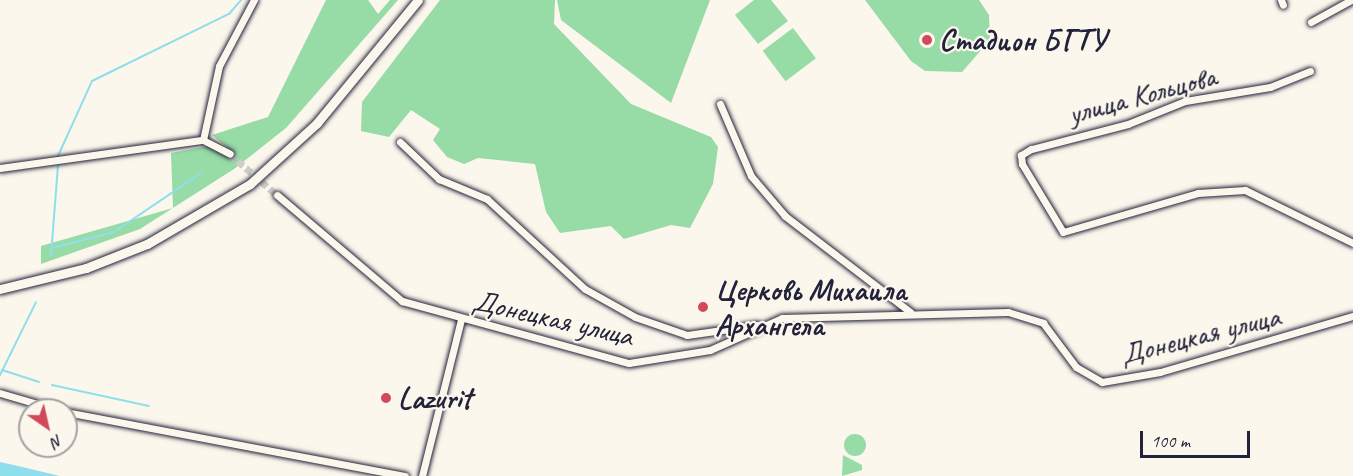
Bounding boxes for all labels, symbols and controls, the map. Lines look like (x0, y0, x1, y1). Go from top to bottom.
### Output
place label: Стадион БГТУ (939, 22, 1106, 58)
marker: Стадион БГТУ (920, 33, 934, 47)
street label: улица Кольцова (1064, 58, 1220, 132)
place label: Церковь Михаила Архангела (715, 272, 902, 342)
street label: Донецкая улица (469, 282, 637, 354)
street label: Донецкая улица (1116, 298, 1284, 372)
marker: Церковь Михаила Архангела (696, 300, 710, 314)
place label: Lazurit (398, 380, 471, 416)
marker: Lazurit (379, 391, 393, 405)
north arrow (18, 398, 78, 458)
scale bar (1143, 419, 1252, 457)
text: N (47, 430, 67, 452)
text: 100 m (1151, 430, 1190, 452)

